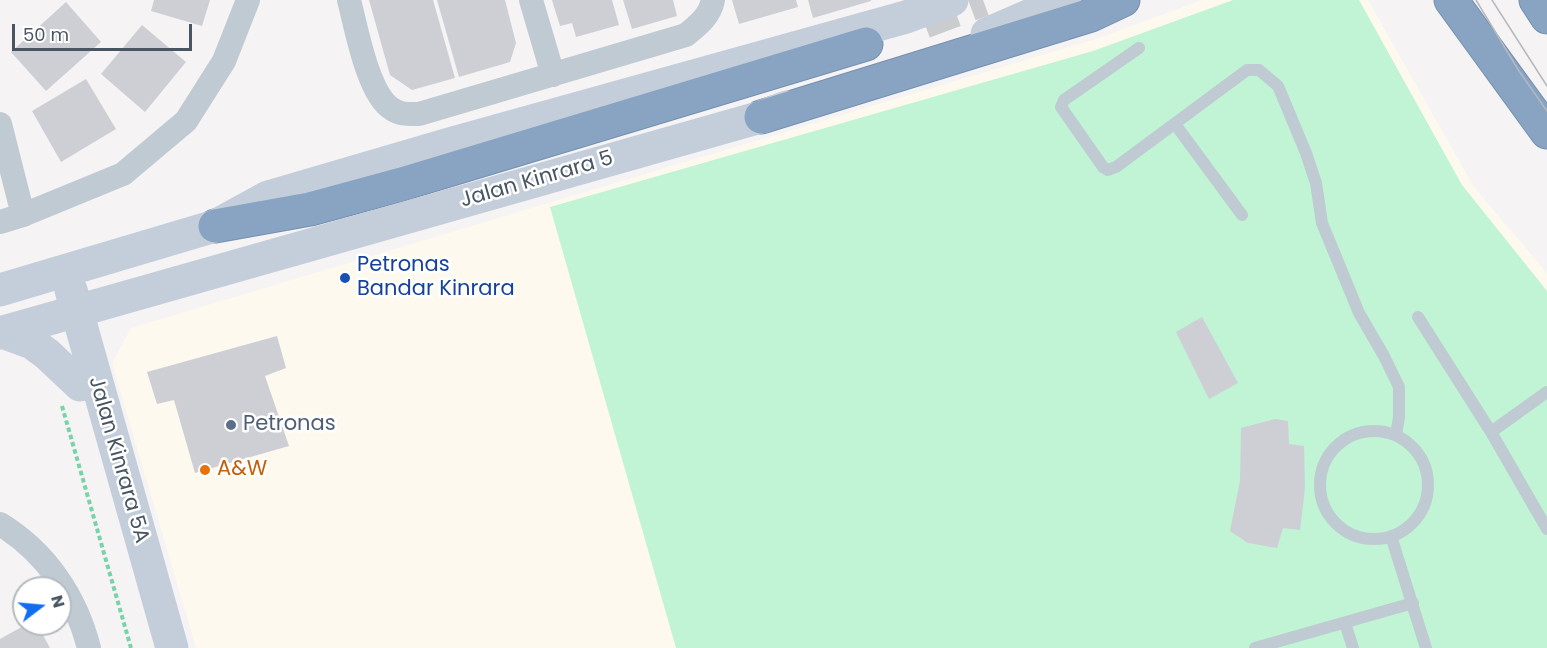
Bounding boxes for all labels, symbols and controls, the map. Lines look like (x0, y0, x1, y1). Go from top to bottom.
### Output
scale bar (15, 12, 195, 50)
text: 50 m (23, 22, 69, 47)
street label: Jalan Kinrara 5 (458, 146, 616, 214)
place label: Petronas Bandar Kinrara (357, 253, 515, 303)
marker: Petronas Bandar Kinrara (338, 271, 352, 285)
street label: Jalan Kinrara 5A (82, 374, 154, 546)
place label: Petronas (243, 412, 336, 438)
marker: Petronas (224, 418, 238, 432)
place label: A&W (217, 457, 267, 483)
marker: A&W (198, 463, 212, 477)
north arrow (12, 576, 72, 636)
text: N (45, 592, 71, 610)

